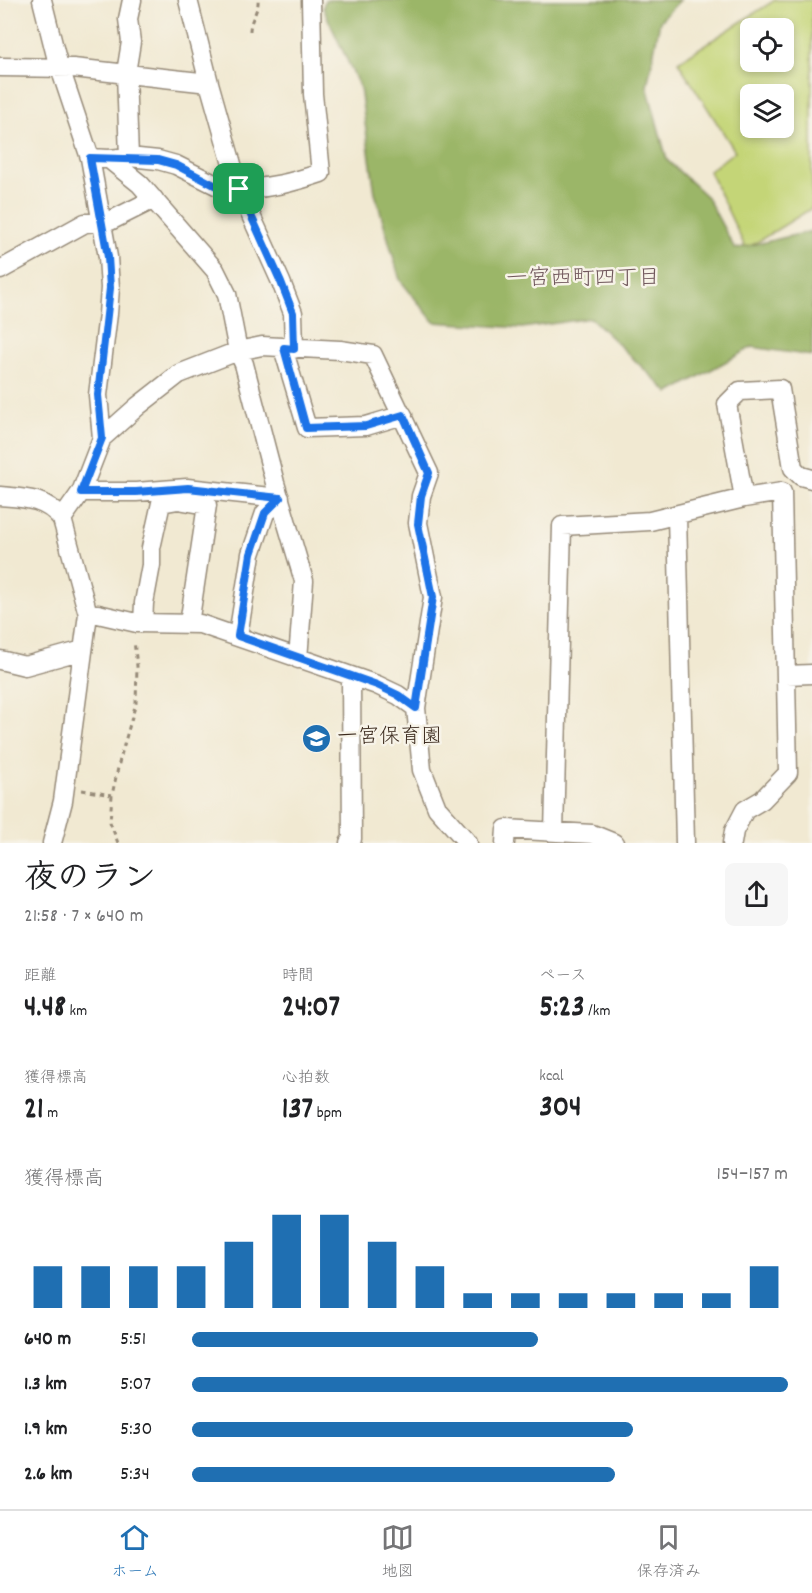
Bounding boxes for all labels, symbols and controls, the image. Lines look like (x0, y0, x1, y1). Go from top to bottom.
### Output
map controls (740, 18, 794, 138)
button: locate (740, 18, 794, 72)
button: layers (740, 84, 794, 138)
pin (213, 163, 264, 214)
icon: arrive (222, 172, 255, 205)
district label: 一宮西町四丁目 (506, 264, 660, 295)
school or university icon: 一宮保育園 (300, 722, 332, 754)
place label: 一宮保育園 (337, 723, 442, 753)
text: 夜のラン (24, 857, 156, 904)
button: share (725, 863, 788, 926)
text: 21:58 · 7 × 640 m (24, 903, 143, 931)
text: 距離 (24, 965, 56, 988)
text: 時間 (282, 965, 314, 988)
text: ペース (539, 965, 586, 988)
text: 4.48 (24, 988, 66, 1031)
text: 24:07 (282, 988, 340, 1031)
text: 5:23 (539, 988, 585, 1031)
text: km (66, 1000, 87, 1023)
text: /km (585, 1000, 610, 1023)
text: kcal (539, 1065, 564, 1088)
text: 獲得標高 (24, 1067, 88, 1090)
text: 心拍数 (282, 1067, 330, 1090)
text: 304 (539, 1088, 581, 1131)
text: 21 (24, 1090, 44, 1133)
text: 137 (282, 1090, 313, 1133)
text: m (44, 1102, 58, 1125)
text: bpm (313, 1102, 342, 1125)
text: 154–157 m (717, 1161, 788, 1189)
text: 獲得標高 (24, 1166, 104, 1194)
text: 640 m (24, 1326, 71, 1354)
text: 5:51 (120, 1326, 146, 1354)
text: 1.3 km (24, 1371, 67, 1399)
text: 5:07 (120, 1371, 151, 1399)
text: 1.9 km (24, 1416, 67, 1444)
text: 5:30 (120, 1416, 152, 1444)
text: 2.6 km (24, 1461, 72, 1489)
text: 5:34 (120, 1461, 150, 1489)
tab: ホーム (111, 1521, 159, 1584)
tab: 地図 (381, 1521, 414, 1584)
tab: 保存済み (637, 1521, 701, 1584)

